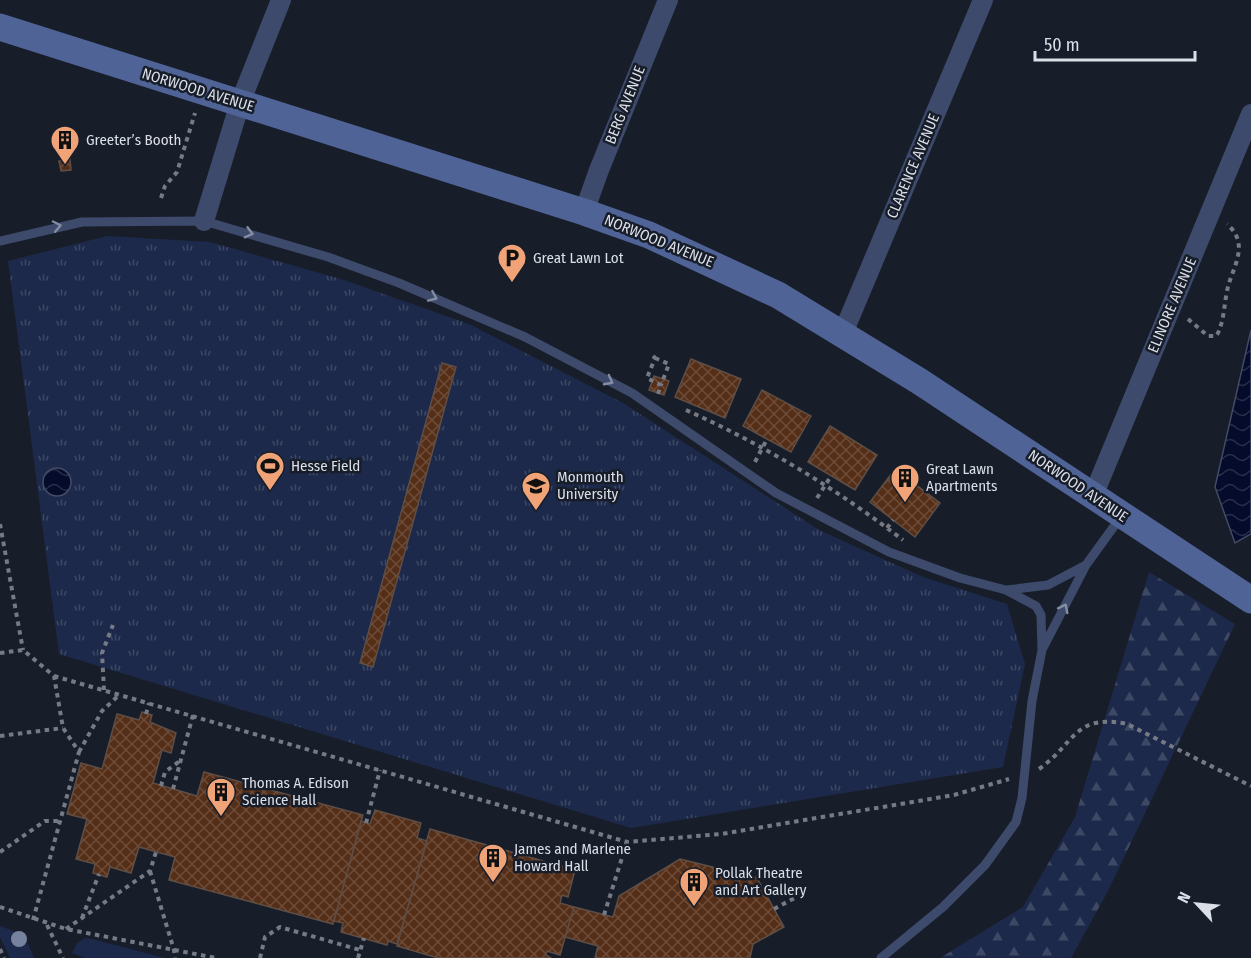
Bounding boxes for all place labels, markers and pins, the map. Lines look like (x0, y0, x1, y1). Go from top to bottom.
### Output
building icon: Greeter’s Booth (49, 124, 81, 166)
place label: Greeter’s Booth (86, 131, 181, 149)
parking icon: Great Lawn Lot (496, 242, 528, 284)
place label: Great Lawn Lot (533, 249, 624, 267)
sports icon: Hesse Field (254, 450, 286, 492)
place label: Hesse Field (291, 457, 360, 475)
place label: Great Lawn Apartments (926, 460, 997, 495)
building icon: Great Lawn Apartments (889, 462, 921, 504)
place label: Monmouth University (557, 468, 624, 503)
school or university icon: Monmouth University (520, 470, 552, 512)
place label: Thomas A. Edison Science Hall (242, 774, 349, 809)
building icon: Thomas A. Edison Science Hall (205, 776, 237, 818)
place label: James and Marlene Howard Hall (514, 840, 631, 875)
building icon: James and Marlene Howard Hall (477, 842, 509, 884)
place label: Pollak Theatre and Art Gallery (715, 864, 807, 899)
building icon: Pollak Theatre and Art Gallery (678, 866, 710, 908)

